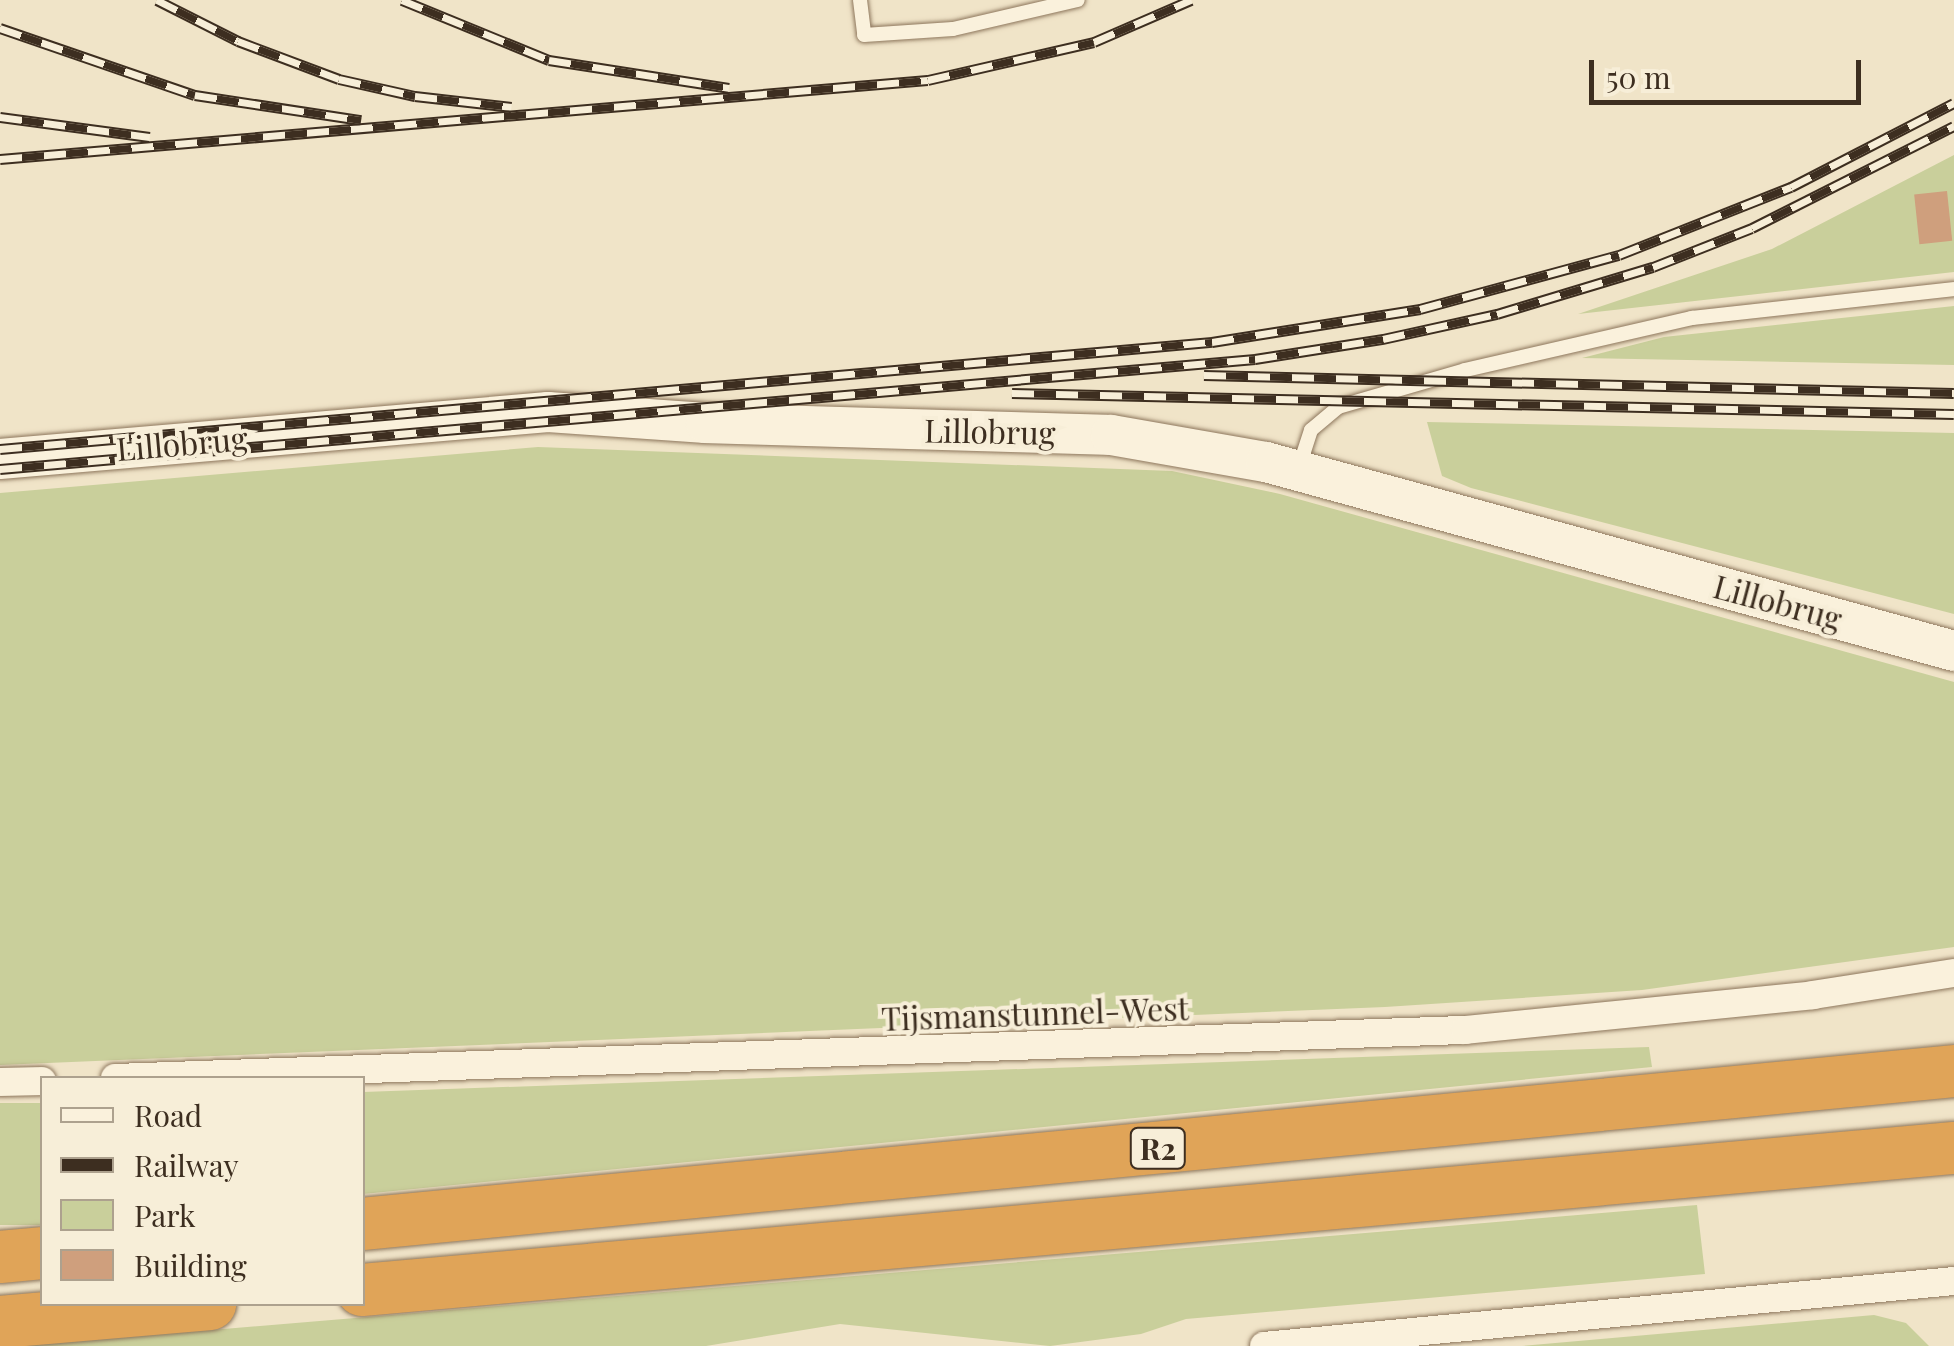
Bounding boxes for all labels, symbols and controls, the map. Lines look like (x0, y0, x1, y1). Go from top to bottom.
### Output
scale bar (1594, 40, 1866, 102)
text: 50 m (1606, 57, 1671, 97)
street label: Lillobrug (924, 411, 1056, 451)
street label: Lillobrug (115, 418, 249, 468)
street label: Lillobrug (1710, 566, 1846, 638)
street label: Tijsmanstunnel-West (880, 988, 1190, 1038)
legend (40, 1076, 365, 1306)
text: Road (134, 1095, 202, 1135)
road number: R2 (1128, 1123, 1188, 1173)
text: Railway (134, 1145, 239, 1185)
text: Park (134, 1195, 196, 1235)
text: Building (134, 1245, 247, 1285)

